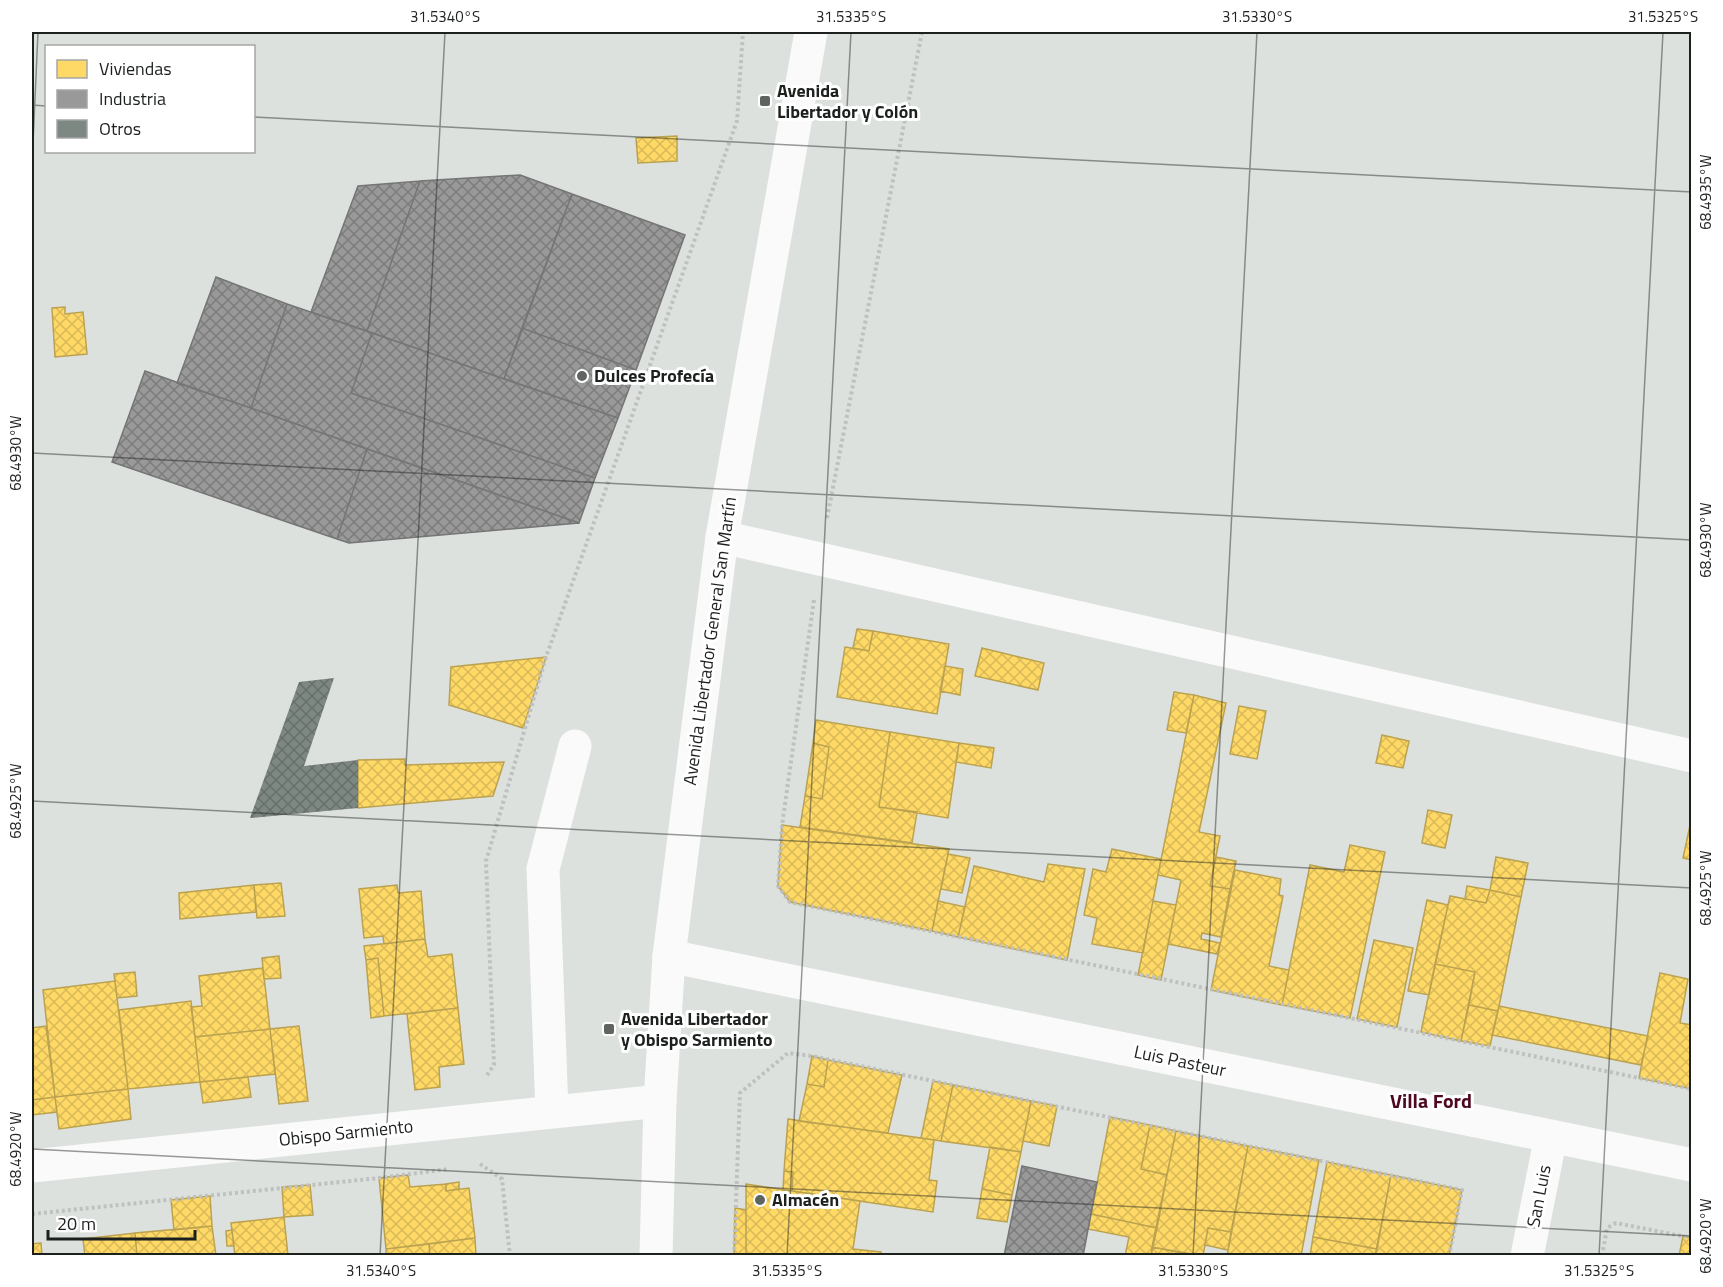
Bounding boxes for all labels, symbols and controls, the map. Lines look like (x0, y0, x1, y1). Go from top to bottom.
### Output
text: 31.5340°S (410, 5, 480, 28)
text: 31.5335°S (816, 5, 886, 28)
text: 31.5330°S (1222, 5, 1292, 28)
text: 31.5325°S (1628, 5, 1698, 28)
legend (45, 45, 255, 153)
text: Viviendas (99, 55, 172, 82)
place label: Avenida Libertador y Colón (777, 77, 918, 125)
text: Industria (99, 85, 166, 112)
marker: Avenida Libertador y Colón (758, 94, 772, 108)
text: Otros (99, 115, 141, 142)
text: 68.4935°W (1694, 154, 1717, 230)
place label: Dulces Profecía (594, 362, 714, 389)
marker: Dulces Profecía (575, 369, 589, 383)
text: 68.4930°W (4, 415, 27, 491)
street label: Avenida Libertador General San Martín (676, 495, 743, 787)
text: 68.4930°W (1694, 502, 1717, 578)
text: 68.4925°W (4, 763, 27, 839)
text: 68.4925°W (1694, 850, 1717, 926)
place label: Avenida Libertador y Obispo Sarmiento (621, 1005, 773, 1053)
marker: Avenida Libertador y Obispo Sarmiento (602, 1022, 616, 1036)
street label: Luis Pasteur (1132, 1038, 1229, 1083)
district label: Villa Ford (1390, 1085, 1472, 1116)
text: 68.4920°W (4, 1111, 27, 1187)
street label: Obispo Sarmiento (277, 1112, 415, 1153)
street label: San Luis (1519, 1162, 1558, 1229)
place label: Almacén (772, 1186, 839, 1213)
marker: Almacén (753, 1193, 767, 1207)
text: 68.4920°W (1694, 1198, 1717, 1274)
scale bar (48, 1203, 195, 1241)
text: 20 m (57, 1210, 96, 1237)
text: 31.5340°S (346, 1259, 416, 1282)
text: 31.5335°S (752, 1259, 822, 1282)
text: 31.5330°S (1158, 1259, 1228, 1282)
text: 31.5325°S (1564, 1259, 1634, 1282)

